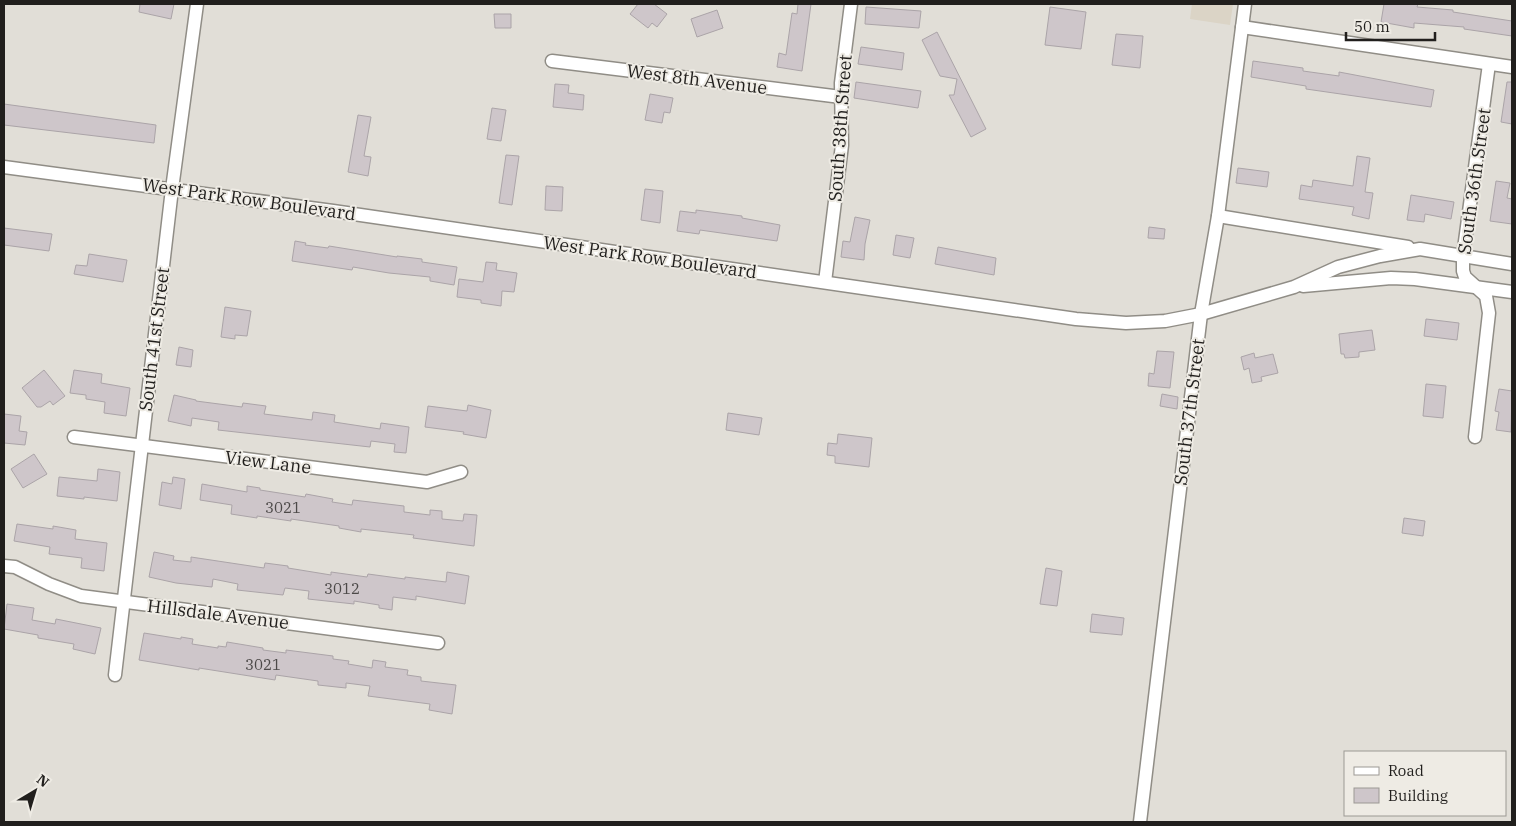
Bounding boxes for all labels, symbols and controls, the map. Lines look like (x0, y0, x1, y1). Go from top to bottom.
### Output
scale bar (1346, 10, 1435, 42)
text: 50 m (1354, 17, 1390, 36)
street label: South 38th Street (823, 54, 857, 202)
street label: West 8th Avenue (625, 59, 769, 99)
street label: South 36th Street (1452, 106, 1496, 256)
street label: West Park Row Boulevard (141, 173, 357, 225)
street label: West Park Row Boulevard (542, 231, 758, 283)
street label: South 41st Street (134, 266, 174, 412)
street label: South 37th Street (1169, 337, 1209, 487)
street label: View Lane (224, 445, 312, 479)
house number: 3021 (265, 498, 301, 517)
house number: 3012 (324, 579, 360, 598)
street label: Hillsdale Avenue (146, 594, 290, 634)
house number: 3021 (245, 655, 281, 674)
legend (1344, 751, 1506, 816)
text: Road (1388, 761, 1424, 780)
north arrow (10, 766, 60, 816)
text: N (33, 770, 53, 791)
text: Building (1388, 786, 1448, 805)

